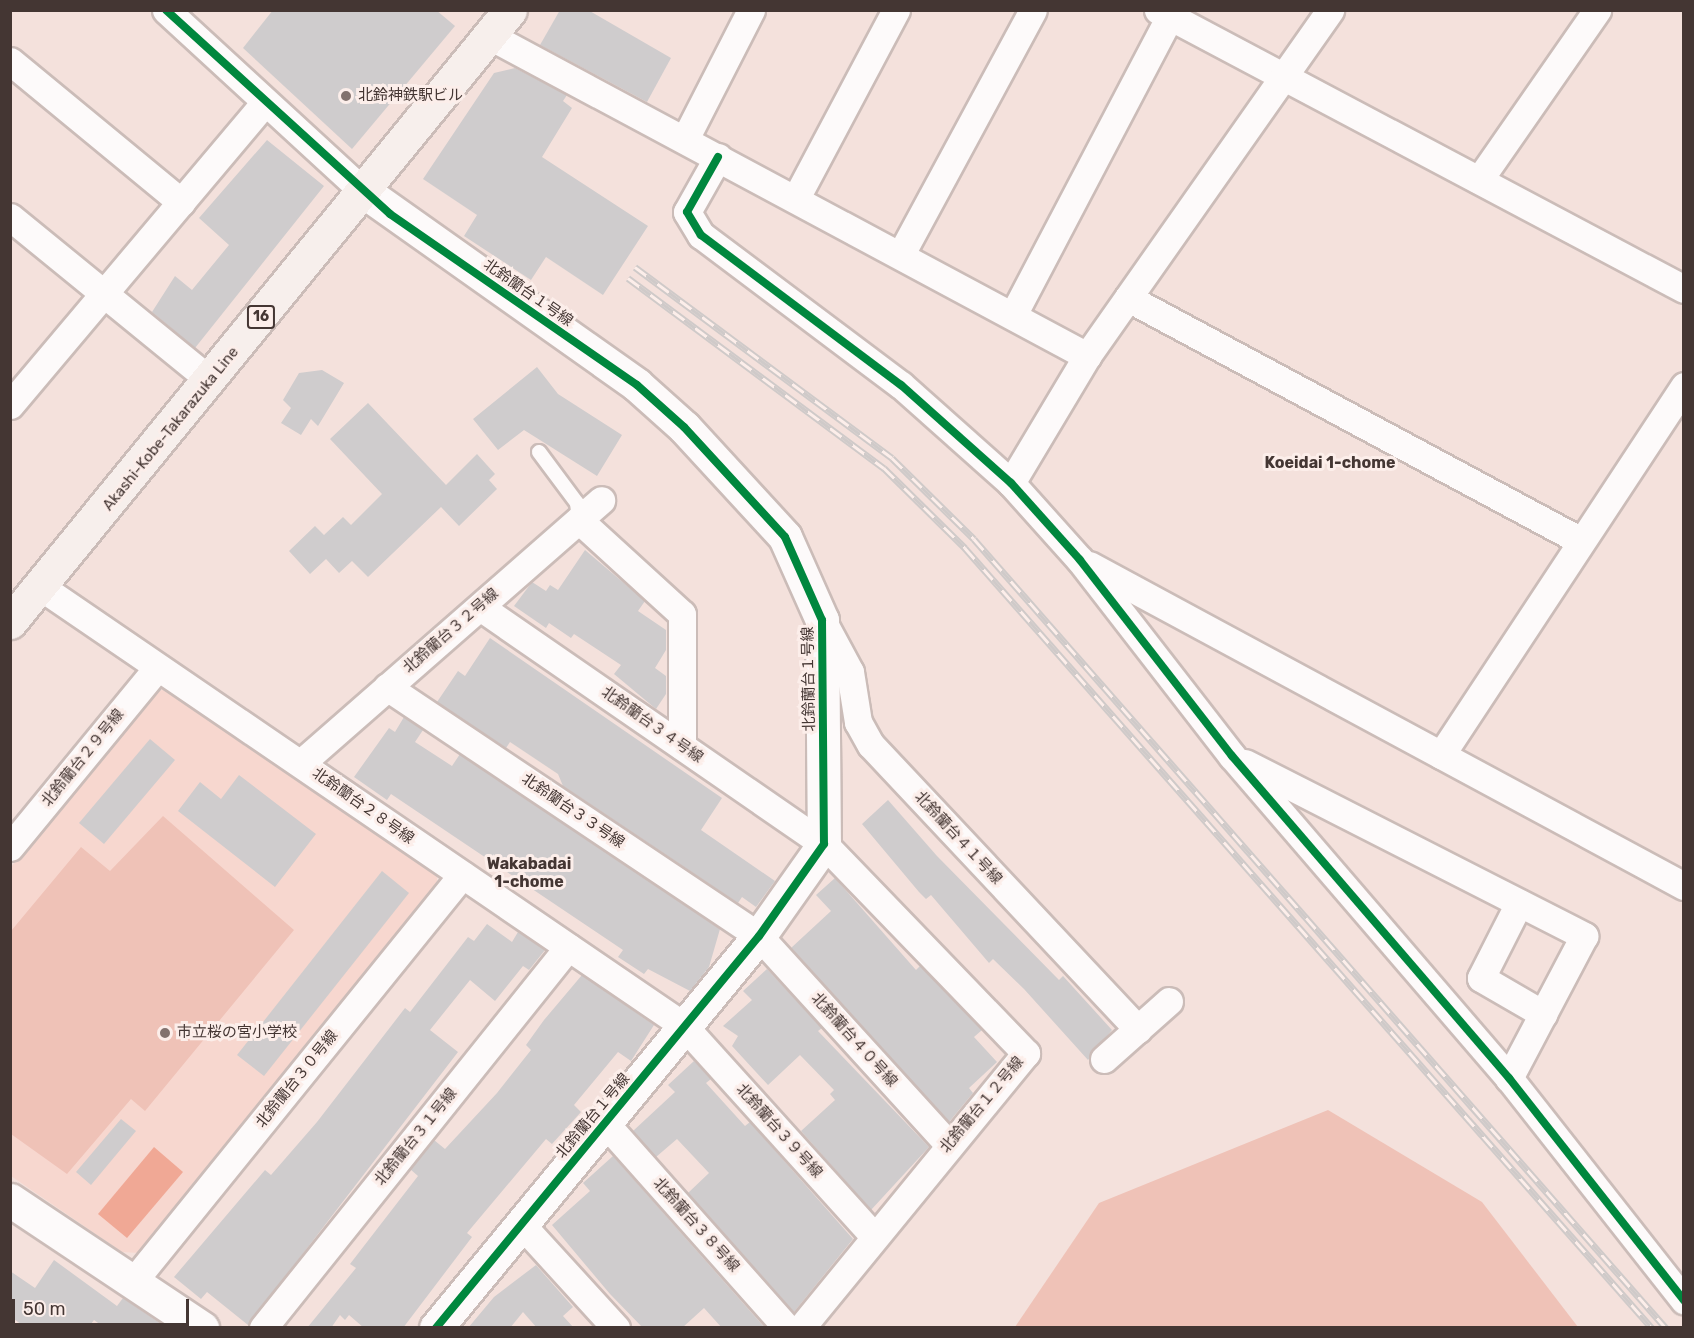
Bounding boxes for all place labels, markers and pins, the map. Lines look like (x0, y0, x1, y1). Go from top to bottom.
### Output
place label: 北鈴神鉄駅ビル (358, 87, 463, 105)
marker: 北鈴神鉄駅ビル (339, 89, 353, 103)
place label: 市立桜の宮小学校 (177, 1024, 297, 1042)
marker: 市立桜の宮小学校 (158, 1026, 172, 1040)

